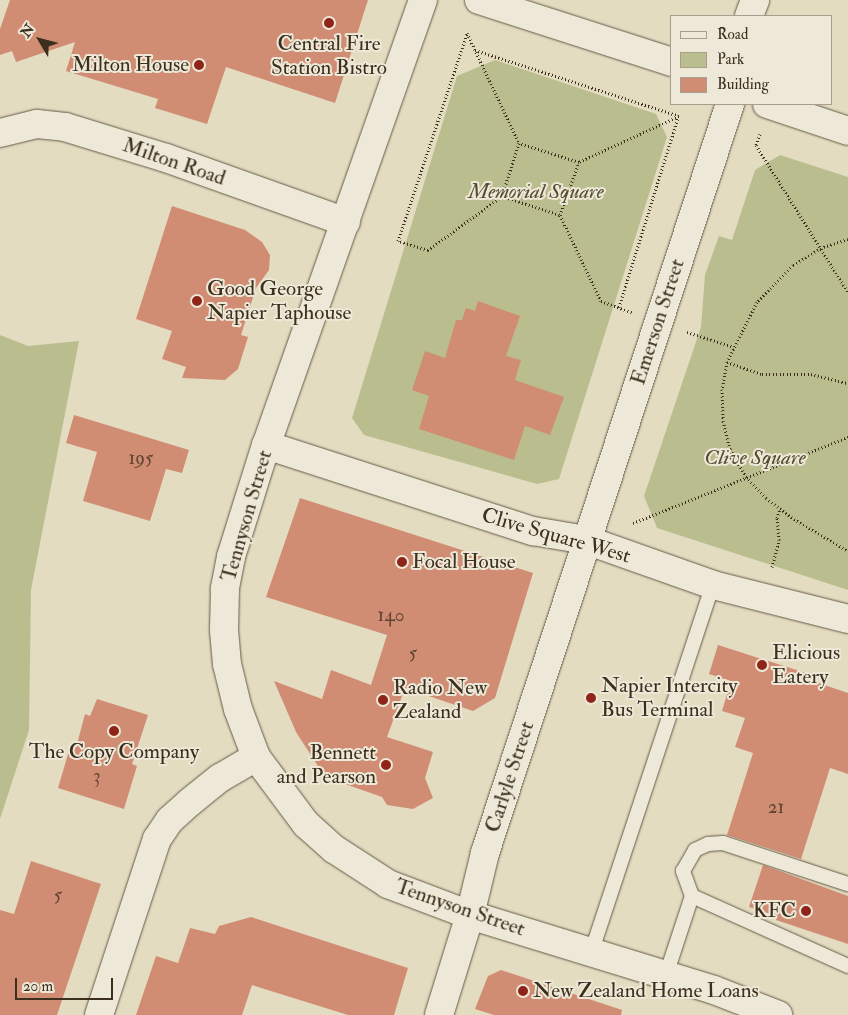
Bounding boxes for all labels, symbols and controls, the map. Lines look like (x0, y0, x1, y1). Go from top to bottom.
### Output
north arrow (15, 15, 65, 65)
legend (670, 15, 833, 105)
marker: Central Fire Station Bistro (323, 17, 335, 29)
text: N (17, 21, 38, 41)
text: Road (717, 25, 748, 44)
place label: Central Fire Station Bistro (271, 31, 387, 81)
text: Park (717, 50, 744, 69)
place label: Milton House (72, 52, 189, 78)
marker: Milton House (193, 59, 205, 71)
text: Building (717, 75, 769, 94)
street label: Milton Road (119, 133, 229, 191)
park label: Memorial Square (468, 179, 604, 205)
street label: Emerson Street (626, 256, 690, 388)
place label: Good George Napier Taphouse (207, 276, 351, 326)
marker: Good George Napier Taphouse (191, 295, 203, 307)
park label: Clive Square (704, 445, 806, 471)
street label: Tennyson Street (216, 447, 278, 585)
house number: 195 (129, 448, 153, 470)
street label: Clive Square West (479, 503, 633, 569)
place label: Focal House (412, 549, 516, 575)
marker: Focal House (396, 556, 408, 568)
house number: 140 (378, 605, 404, 627)
place label: Elicious Eatery (772, 640, 840, 690)
house number: 5 (409, 643, 417, 665)
marker: Elicious Eatery (756, 659, 768, 671)
place label: Napier Intercity Bus Terminal (601, 673, 737, 723)
place label: Radio New Zealand (393, 675, 487, 725)
marker: Napier Intercity Bus Terminal (585, 692, 597, 704)
marker: Radio New Zealand (377, 694, 389, 706)
street label: Carlyle Street (480, 718, 540, 836)
marker: The Copy Company (108, 725, 120, 737)
place label: The Copy Company (29, 739, 199, 765)
place label: Bennett and Pearson (277, 740, 376, 790)
marker: Bennett and Pearson (380, 759, 392, 771)
house number: 3 (93, 766, 101, 788)
house number: 21 (768, 797, 784, 819)
street label: Tennyson Street (392, 874, 528, 942)
house number: 5 (54, 885, 62, 907)
place label: KFC (753, 898, 796, 924)
marker: KFC (800, 905, 812, 917)
scale bar (18, 968, 115, 1000)
text: 20 m (23, 977, 53, 996)
place label: New Zealand Home Loans (533, 978, 759, 1004)
marker: New Zealand Home Loans (517, 985, 529, 997)

